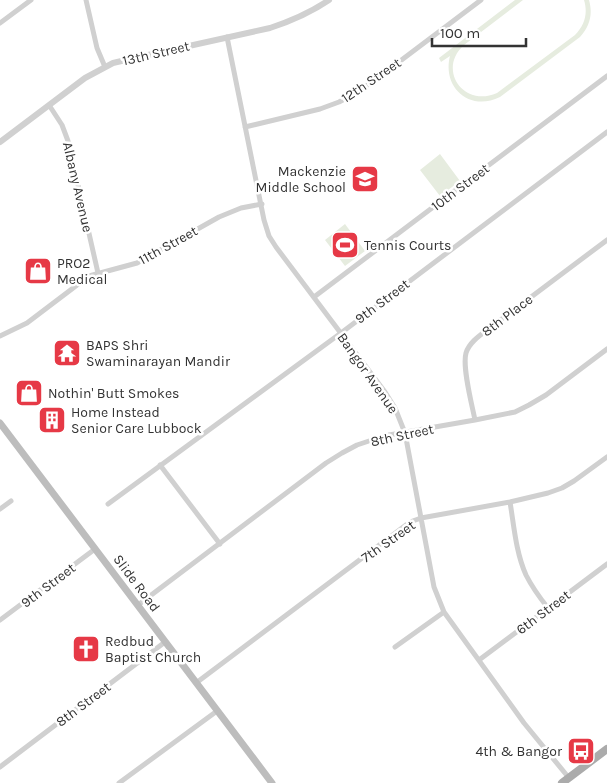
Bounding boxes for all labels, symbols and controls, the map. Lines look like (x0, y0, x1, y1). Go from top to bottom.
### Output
scale bar (432, 15, 526, 47)
text: 100 m (440, 24, 480, 42)
street label: 13th Street (121, 38, 191, 69)
street label: 12th Street (338, 54, 404, 107)
street label: Albany Avenue (59, 140, 96, 234)
street label: 10th Street (428, 160, 493, 215)
place label: Mackenzie Middle School (256, 163, 346, 196)
school or university icon: Mackenzie Middle School (350, 164, 380, 194)
street label: 11th Street (136, 222, 201, 269)
sports icon: Tennis Courts (330, 230, 360, 260)
place label: Tennis Courts (364, 237, 451, 254)
place label: PRO2 Medical (57, 255, 107, 288)
shop icon: PRO2 Medical (23, 256, 53, 286)
street label: 9th Street (352, 275, 413, 327)
street label: 8th Place (478, 291, 536, 340)
street label: Bangor Avenue (333, 330, 402, 417)
place label: BAPS Shri Swaminarayan Mandir (86, 337, 231, 370)
temple icon: BAPS Shri Swaminarayan Mandir (52, 338, 82, 368)
shop icon: Nothin' Butt Smokes (14, 378, 44, 408)
place label: Nothin' Butt Smokes (48, 385, 179, 402)
place label: Home Instead Senior Care Lubbock (71, 404, 202, 437)
building icon: Home Instead Senior Care Lubbock (37, 405, 67, 435)
street label: 8th Street (369, 421, 435, 450)
street label: 7th Street (358, 517, 419, 566)
street label: Slide Road (109, 551, 164, 615)
street label: 9th Street (18, 559, 79, 611)
street label: 6th Street (513, 587, 574, 638)
place label: Redbud Baptist Church (105, 633, 201, 666)
church icon: Redbud Baptist Church (71, 634, 101, 664)
street label: 8th Street (53, 678, 114, 730)
bus stop icon: 4th & Bangor (566, 736, 596, 766)
place label: 4th & Bangor (476, 743, 563, 760)

